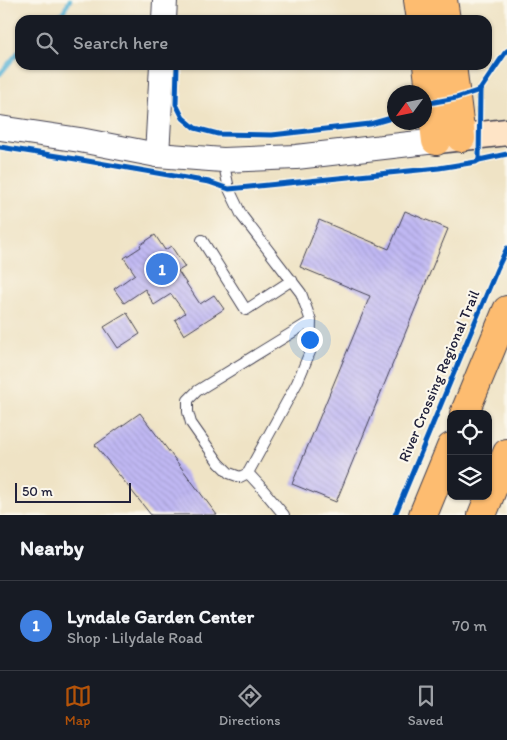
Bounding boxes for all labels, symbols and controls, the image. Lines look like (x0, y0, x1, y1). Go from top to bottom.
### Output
search box (15, 15, 492, 70)
icon: search (33, 29, 61, 57)
text: Search here (73, 31, 168, 54)
north arrow (387, 85, 432, 130)
pin: 1 (146, 250, 178, 288)
street label: River Crossing Regional Trail (395, 287, 484, 465)
your location (297, 327, 323, 353)
map controls (447, 410, 492, 500)
button: locate (447, 410, 492, 455)
button: layers (447, 455, 492, 500)
scale bar (15, 480, 131, 503)
text: 50 m (22, 483, 53, 500)
text: Nearby (20, 535, 84, 560)
text: Lyndale Garden Center (67, 605, 254, 628)
text: 1 (32, 616, 40, 635)
text: 70 m (452, 616, 487, 635)
text: Shop · Lilydale Road (67, 628, 203, 647)
tab: Map (64, 682, 92, 729)
tab: Directions (219, 682, 280, 729)
tab: Saved (408, 682, 443, 729)

